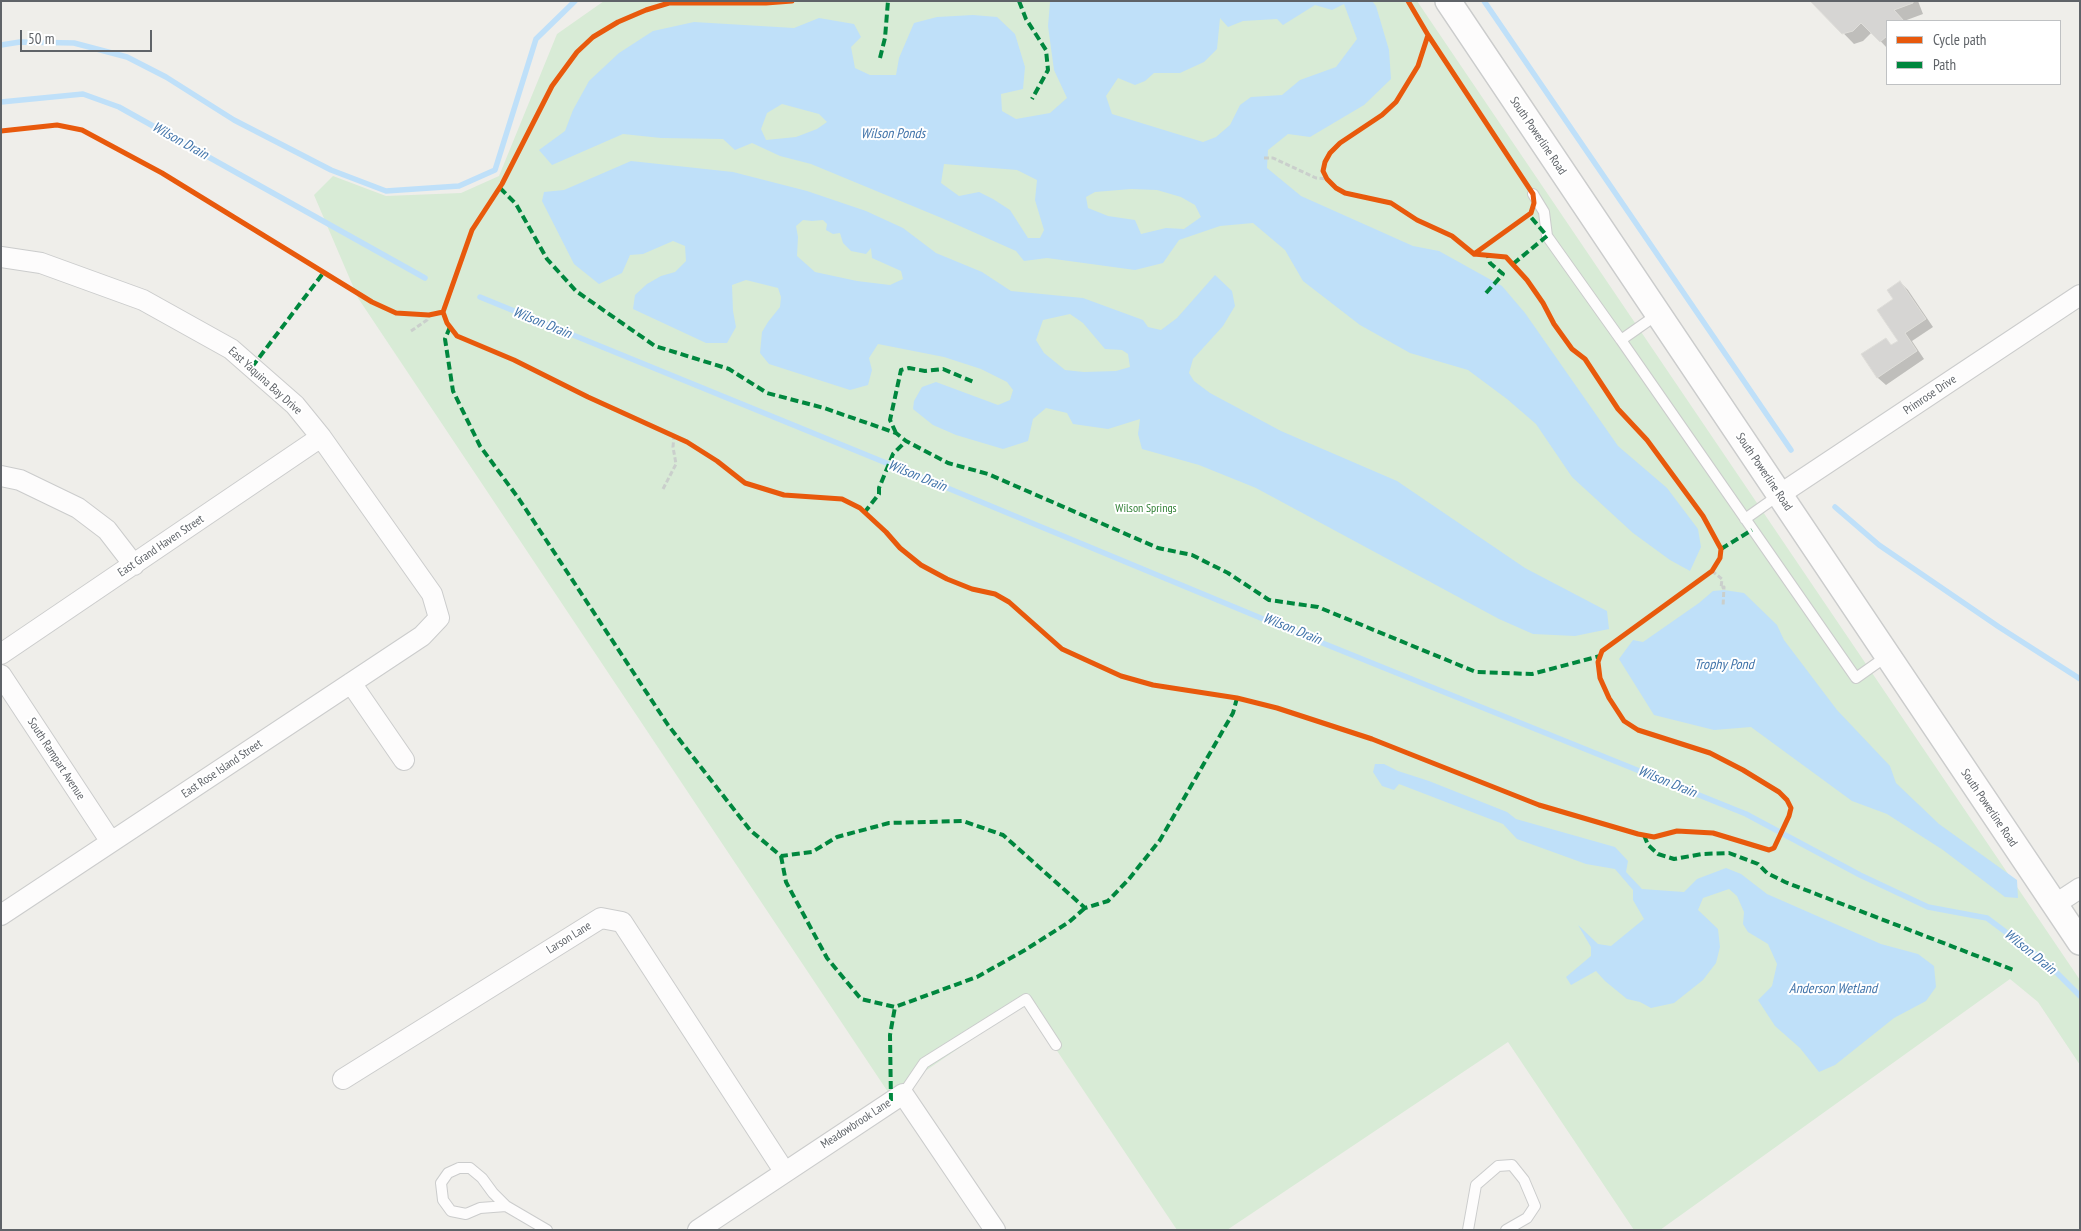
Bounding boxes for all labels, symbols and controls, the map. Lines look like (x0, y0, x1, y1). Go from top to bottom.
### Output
scale bar (22, 20, 155, 52)
legend (1886, 20, 2061, 85)
text: 50 m (28, 29, 54, 48)
text: Cycle path (1933, 30, 1986, 49)
text: Path (1933, 55, 1956, 74)
street label: South Powerline Road (1507, 94, 1569, 178)
water label: Wilson Drain (149, 119, 211, 163)
water label: Wilson Ponds (861, 126, 925, 142)
water label: Wilson Drain (510, 304, 574, 342)
street label: East Yaquina Bay Drive (225, 344, 305, 418)
street label: Primrose Drive (1901, 372, 1959, 418)
street label: South Powerline Road (1733, 430, 1795, 514)
water label: Wilson Drain (885, 457, 949, 495)
park label: Wilson Springs (1115, 502, 1177, 516)
street label: East Grand Haven Street (115, 512, 207, 580)
water label: Wilson Drain (1260, 610, 1324, 648)
water label: Trophy Pond (1694, 657, 1754, 673)
street label: South Rampart Avenue (24, 715, 88, 803)
street label: East Rose Island Street (179, 737, 265, 801)
water label: Wilson Drain (1635, 763, 1699, 801)
street label: South Powerline Road (1958, 766, 2020, 850)
street label: Larson Lane (544, 919, 594, 957)
water label: Wilson Drain (2001, 926, 2059, 978)
water label: Anderson Wetland (1789, 981, 1877, 997)
street label: Meadowbrook Lane (818, 1096, 894, 1152)

